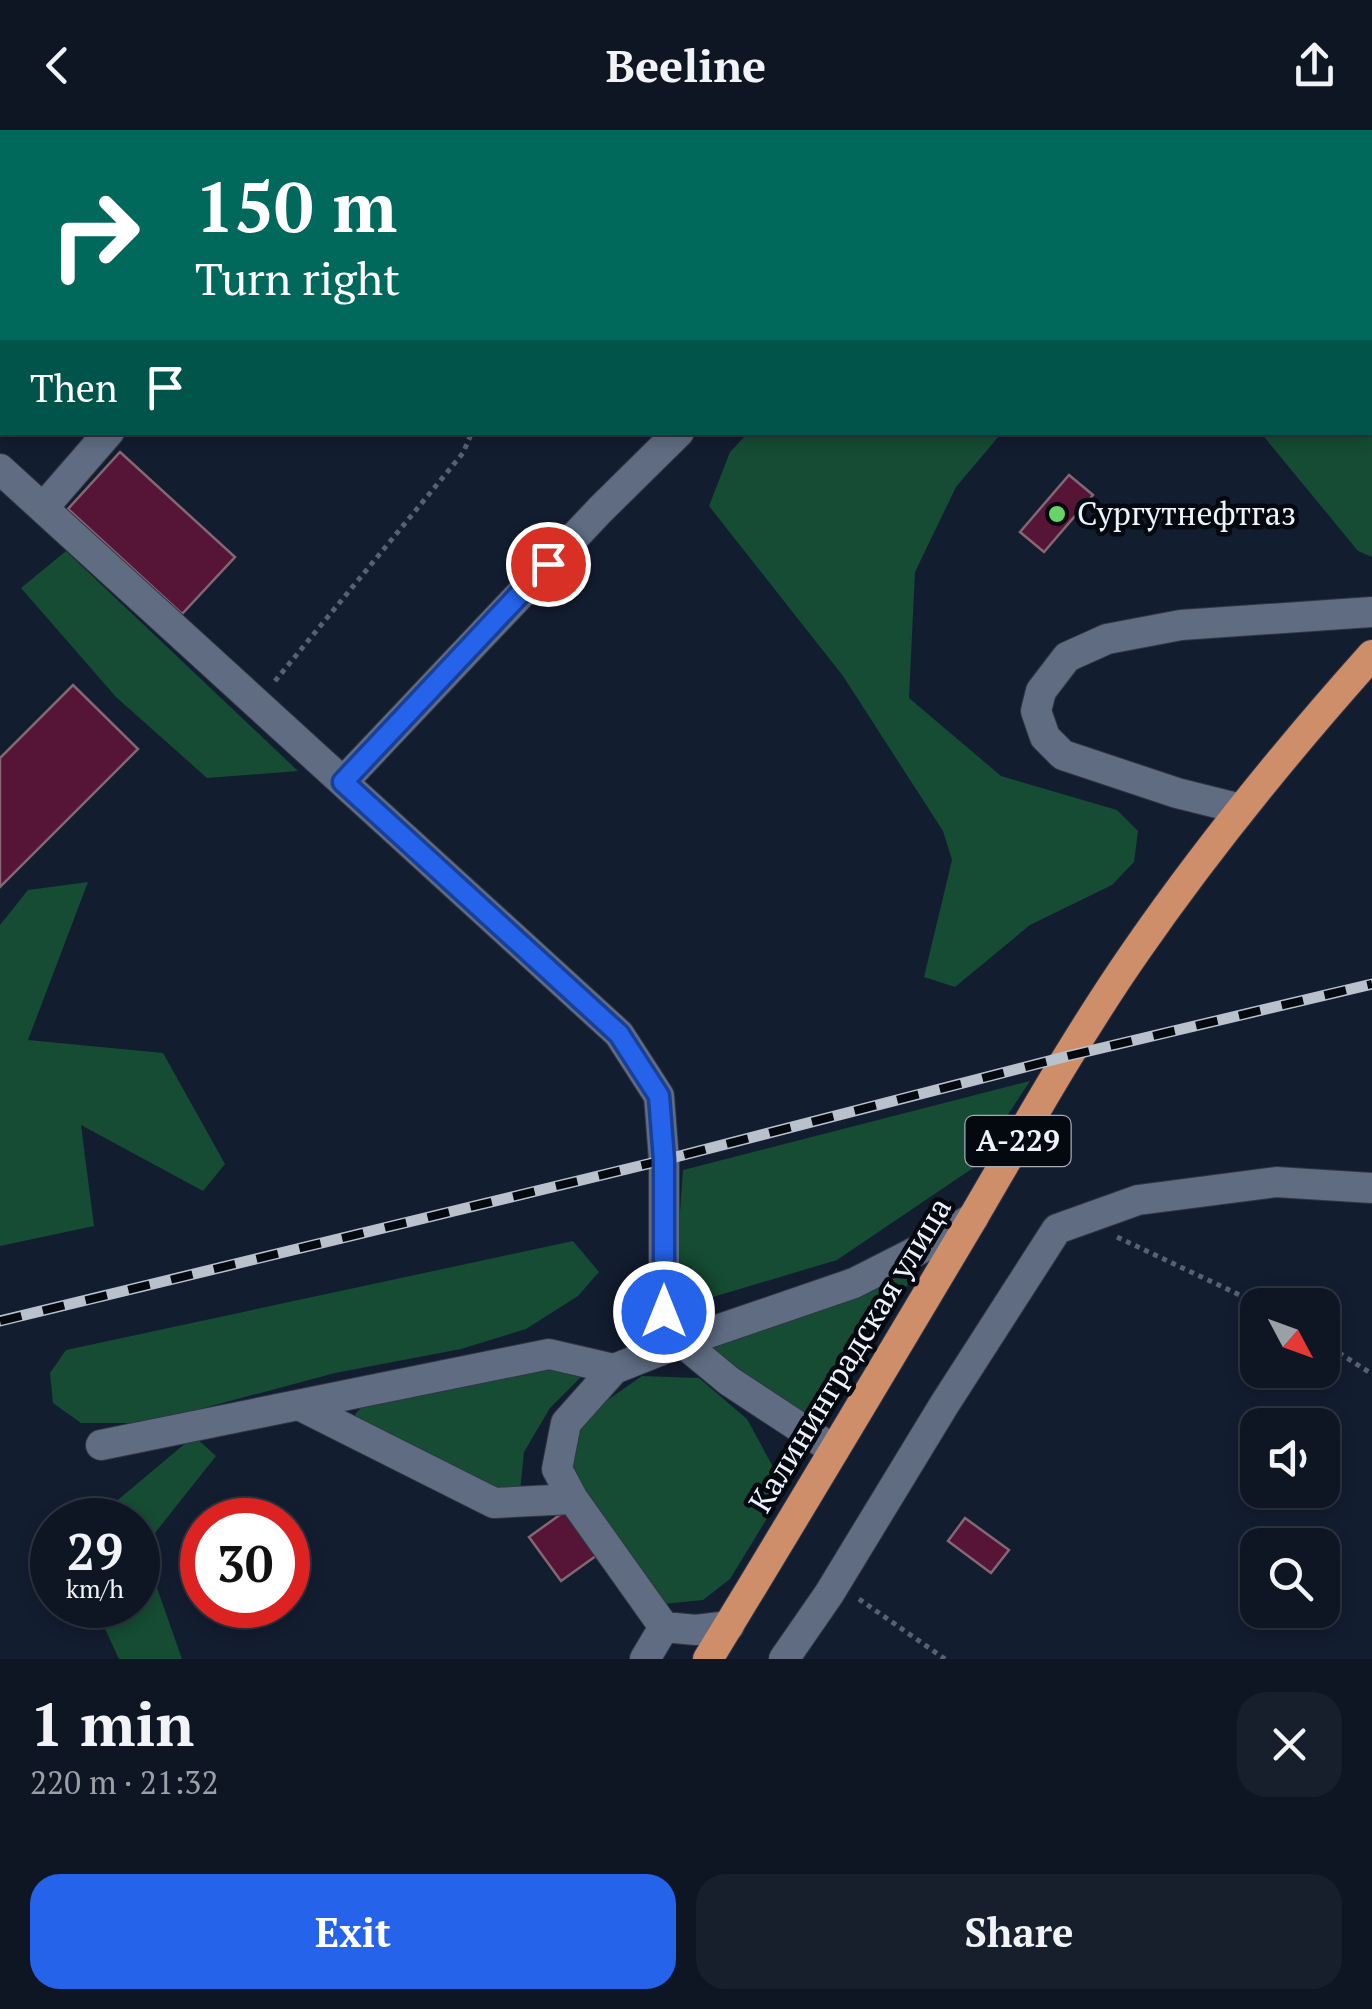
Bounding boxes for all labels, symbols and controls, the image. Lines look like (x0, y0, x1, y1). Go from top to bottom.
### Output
text: Beeline (606, 35, 766, 95)
icon: back (30, 38, 85, 93)
icon: share (1287, 38, 1342, 93)
text: 150 m (195, 159, 397, 252)
icon: right (30, 170, 160, 300)
text: Turn right (195, 248, 400, 308)
icon: arrive (138, 360, 193, 415)
text: Then (30, 363, 118, 413)
place label: Сургутнефтгаз (1077, 492, 1296, 534)
marker: Сургутнефтгаз (1046, 503, 1068, 525)
pin (506, 522, 591, 607)
icon: arrive (521, 537, 576, 592)
road number: А-229 (966, 1116, 1070, 1166)
street label: Калининградская улица (738, 1189, 960, 1520)
position arrow (612, 1260, 716, 1364)
north arrow (1240, 1288, 1340, 1388)
map controls (1240, 1288, 1340, 1628)
button: sound (1240, 1408, 1340, 1508)
speed limit sign: 30 (180, 1498, 310, 1628)
text: 29 (67, 1518, 123, 1584)
button: search (1240, 1528, 1340, 1628)
text: km/h (66, 1572, 124, 1605)
text: 1 min (30, 1684, 194, 1763)
button: close (1237, 1692, 1342, 1797)
text: 220 m · 21:32 (30, 1761, 218, 1803)
button: Exit (30, 1874, 676, 1989)
button: Share (696, 1874, 1342, 1989)

